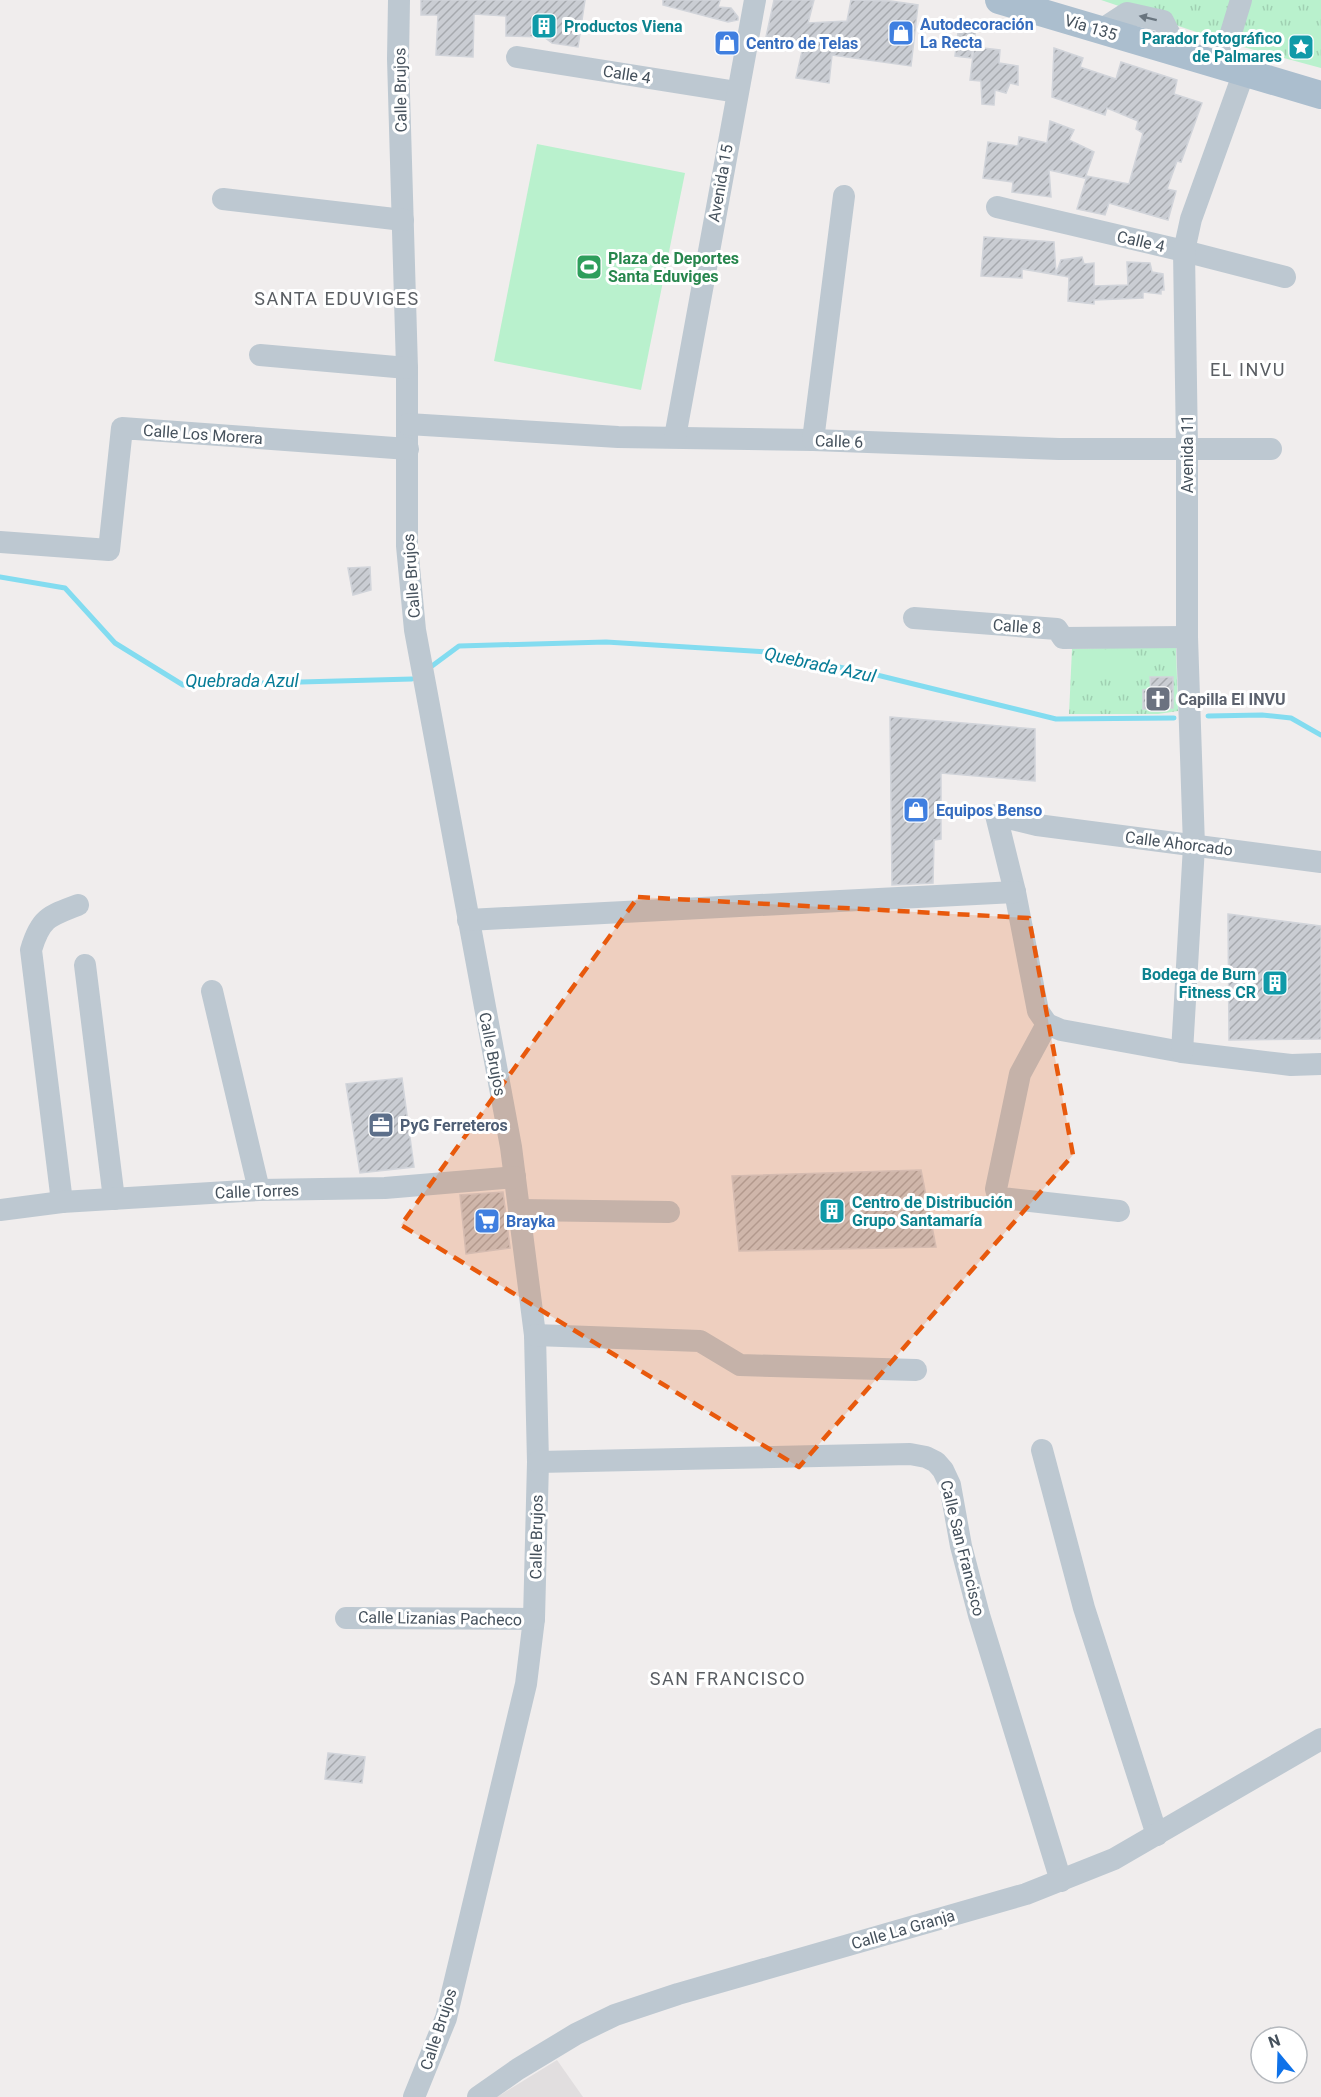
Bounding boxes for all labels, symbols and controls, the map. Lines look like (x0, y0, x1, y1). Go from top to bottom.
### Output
building icon: Productos Viena (529, 11, 559, 41)
street label: Vía 135 (1062, 11, 1119, 44)
one-way arrow (1138, 12, 1157, 22)
place label: Autodecoración La Recta (920, 15, 1034, 52)
place label: Productos Viena (564, 17, 683, 36)
shop icon: Autodecoración La Recta (886, 18, 916, 48)
shop icon: Centro de Telas (712, 28, 742, 58)
place label: Parador fotográfico de Palmares (1142, 29, 1282, 66)
place icon: Parador fotográfico de Palmares (1286, 32, 1316, 62)
place label: Centro de Telas (746, 34, 858, 53)
street label: Calle Brujos (390, 47, 411, 133)
street label: Calle 4 (602, 61, 652, 88)
street label: Avenida 15 (704, 143, 737, 223)
street label: Calle 4 (1115, 227, 1167, 256)
place label: Plaza de Deportes Santa Eduviges (608, 249, 739, 286)
sports icon: Plaza de Deportes Santa Eduviges (574, 252, 604, 282)
district label: SANTA EDUVIGES (254, 288, 420, 309)
district label: EL INVU (1210, 359, 1286, 380)
street label: Avenida 11 (1178, 415, 1197, 493)
street label: Calle Los Morera (142, 421, 263, 448)
street label: Calle 6 (814, 431, 863, 452)
street label: Calle Brujos (399, 533, 424, 619)
street label: Calle 8 (992, 615, 1042, 638)
water label: Quebrada Azul (762, 642, 879, 687)
water label: Quebrada Azul (185, 670, 300, 691)
church icon: Capilla El INVU (1143, 684, 1173, 714)
place label: Capilla El INVU (1178, 690, 1285, 709)
shop icon: Equipos Benso (901, 795, 931, 825)
place label: Equipos Benso (936, 801, 1042, 820)
street label: Calle Ahorcado (1124, 827, 1234, 860)
place label: Bodega de Burn Fitness CR (1142, 965, 1256, 1002)
building icon: Bodega de Burn Fitness CR (1260, 968, 1290, 998)
street label: Calle Brujos (475, 1011, 510, 1098)
office icon: PyG Ferreteros (366, 1110, 396, 1140)
place label: PyG Ferreteros (400, 1116, 508, 1135)
street label: Calle Torres (215, 1181, 300, 1202)
place label: Centro de Distribución Grupo Santamaría (852, 1193, 1013, 1230)
building icon: Centro de Distribución Grupo Santamaría (817, 1196, 847, 1226)
supermarket icon: Brayka (472, 1206, 502, 1236)
place label: Brayka (506, 1212, 556, 1231)
street label: Calle San Francisco (936, 1478, 989, 1618)
street label: Calle Brujos (526, 1494, 547, 1580)
street label: Calle Lizanias Pacheco (358, 1608, 522, 1629)
district label: SAN FRANCISCO (650, 1668, 806, 1689)
street label: Calle La Granja (849, 1906, 957, 1953)
street label: Calle Brujos (416, 1986, 461, 2072)
north arrow (1249, 2025, 1309, 2085)
text: N (1266, 2030, 1283, 2052)

